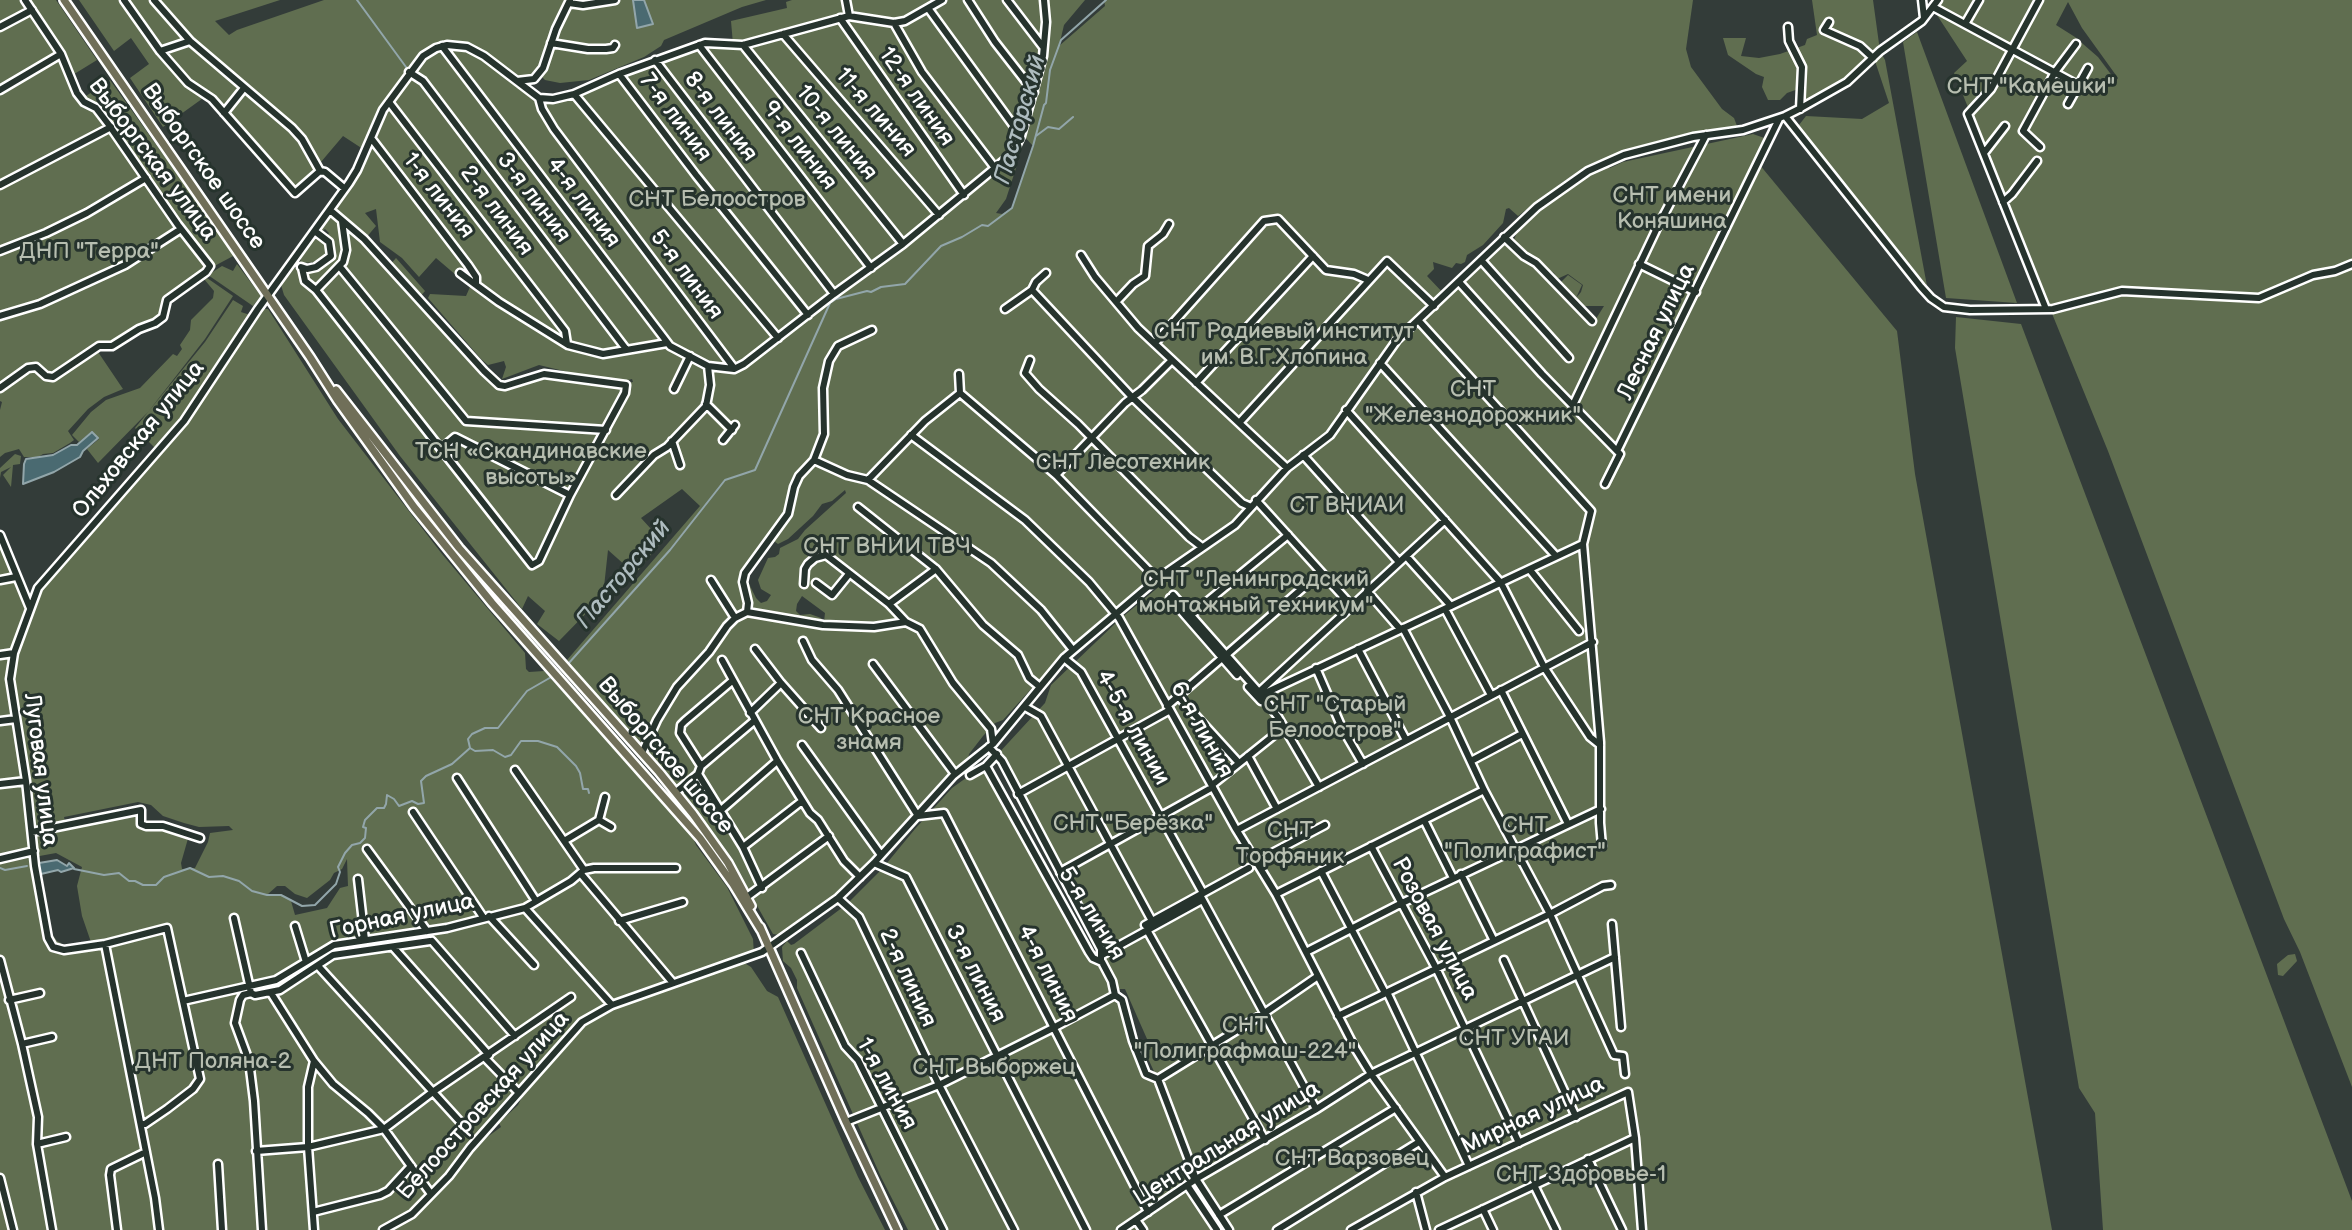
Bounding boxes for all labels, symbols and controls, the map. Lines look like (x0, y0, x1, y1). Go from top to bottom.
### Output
street label: 12-я линия (872, 42, 960, 152)
water label: Пасторский (989, 52, 1053, 188)
street label: 11-я линия (829, 63, 921, 163)
street label: 8-я линия (677, 67, 763, 167)
street label: 7-я линия (633, 68, 717, 168)
street label: Выборгская улица (82, 73, 222, 247)
park label: СНТ "Камешки" (1947, 73, 2115, 101)
street label: Выборгское шоссе (135, 79, 271, 255)
street label: 10-я линия (789, 80, 883, 186)
street label: 9-я линия (756, 96, 842, 196)
street label: 3-я линия (490, 147, 576, 249)
street label: 1-я линия (396, 148, 480, 244)
street label: 4-я линия (540, 152, 626, 254)
street label: 2-я линия (453, 161, 539, 261)
park label: СНТ имени Коняшина (1613, 182, 1731, 236)
park label: СНТ Белоостров (628, 186, 806, 214)
street label: 5-я линия (643, 225, 729, 325)
park label: ДНП "Терра" (19, 238, 159, 266)
street label: Лесная улица (1612, 259, 1702, 405)
park label: СНТ Радиевый институт им. В.Г.Хлопина (1154, 318, 1414, 372)
street label: Ольховская улица (67, 356, 211, 524)
park label: СНТ "Железнодорожник" (1365, 376, 1581, 430)
park label: ТСН «Скандинавские высоты» (415, 438, 647, 492)
park label: СНТ Лесотехник (1036, 449, 1210, 477)
park label: СТ ВНИАИ (1290, 492, 1404, 520)
water label: Пасторский (570, 515, 678, 635)
park label: СНТ ВНИИ ТВЧ (803, 533, 971, 561)
park label: СНТ "Ленинградский монтажный техникум" (1138, 566, 1374, 620)
street label: 4-5-я линии (1089, 666, 1175, 790)
street label: Выборгское шоссе (591, 672, 739, 840)
street label: 6-я линия (1163, 677, 1239, 783)
park label: СНТ "Старый Белоостров" (1264, 691, 1406, 745)
street label: Луговая улица (17, 692, 63, 848)
park label: СНТ Красное знамя (798, 703, 940, 757)
park label: СНТ "Берёзка" (1053, 810, 1213, 838)
park label: СНТ "Полиграфист" (1444, 812, 1606, 866)
park label: СНТ Торфяник (1236, 817, 1344, 871)
street label: Розовая улица (1385, 853, 1483, 1005)
street label: 5-я линия (1051, 862, 1131, 966)
street label: Горная улица (327, 888, 477, 946)
street label: 3-я линия (939, 920, 1011, 1028)
street label: 4-я линия (1011, 921, 1083, 1027)
street label: 2-я линия (872, 924, 942, 1032)
street label: Белоостровская улица (392, 1006, 576, 1206)
park label: СНТ "Полиграфмаш-224" (1134, 1012, 1356, 1066)
park label: СНТ УГАИ (1459, 1025, 1569, 1053)
street label: 1-я линия (849, 1033, 923, 1135)
park label: ДНТ Поляна-2 (135, 1048, 291, 1076)
park label: СНТ Выборжец (913, 1054, 1075, 1082)
street label: Мирная улица (1457, 1071, 1609, 1161)
street label: Центральная улица (1129, 1075, 1325, 1213)
park label: СНТ Варзовец (1275, 1145, 1429, 1173)
park label: СНТ Здоровье-1 (1496, 1161, 1666, 1189)

